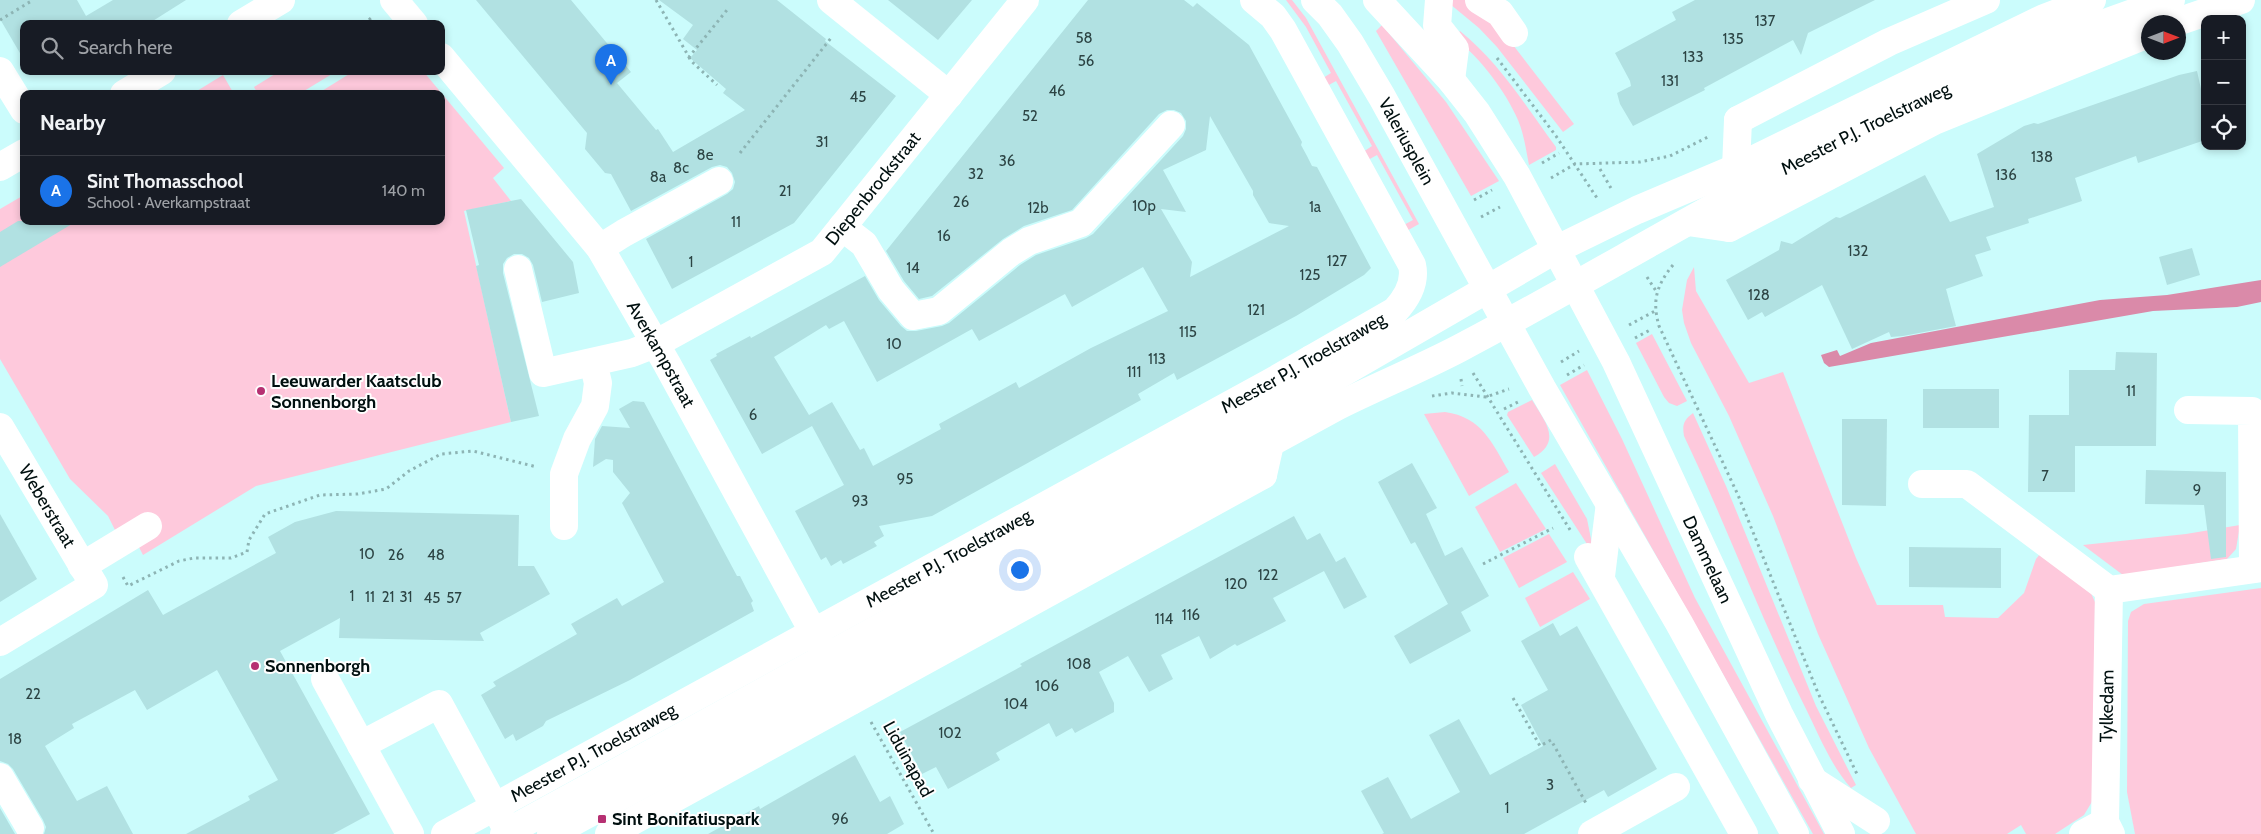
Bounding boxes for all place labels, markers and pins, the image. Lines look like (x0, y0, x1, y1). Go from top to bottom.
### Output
pin: A (595, 44, 627, 85)
place label: Leeuwarder Kaatsclub Sonnenborgh (271, 370, 441, 413)
marker: Leeuwarder Kaatsclub Sonnenborgh (255, 385, 267, 397)
place label: Sonnenborgh (265, 655, 370, 677)
marker: Sonnenborgh (249, 660, 261, 672)
place label: Sint Bonifatiuspark (612, 808, 760, 830)
marker: Sint Bonifatiuspark (596, 813, 608, 825)

